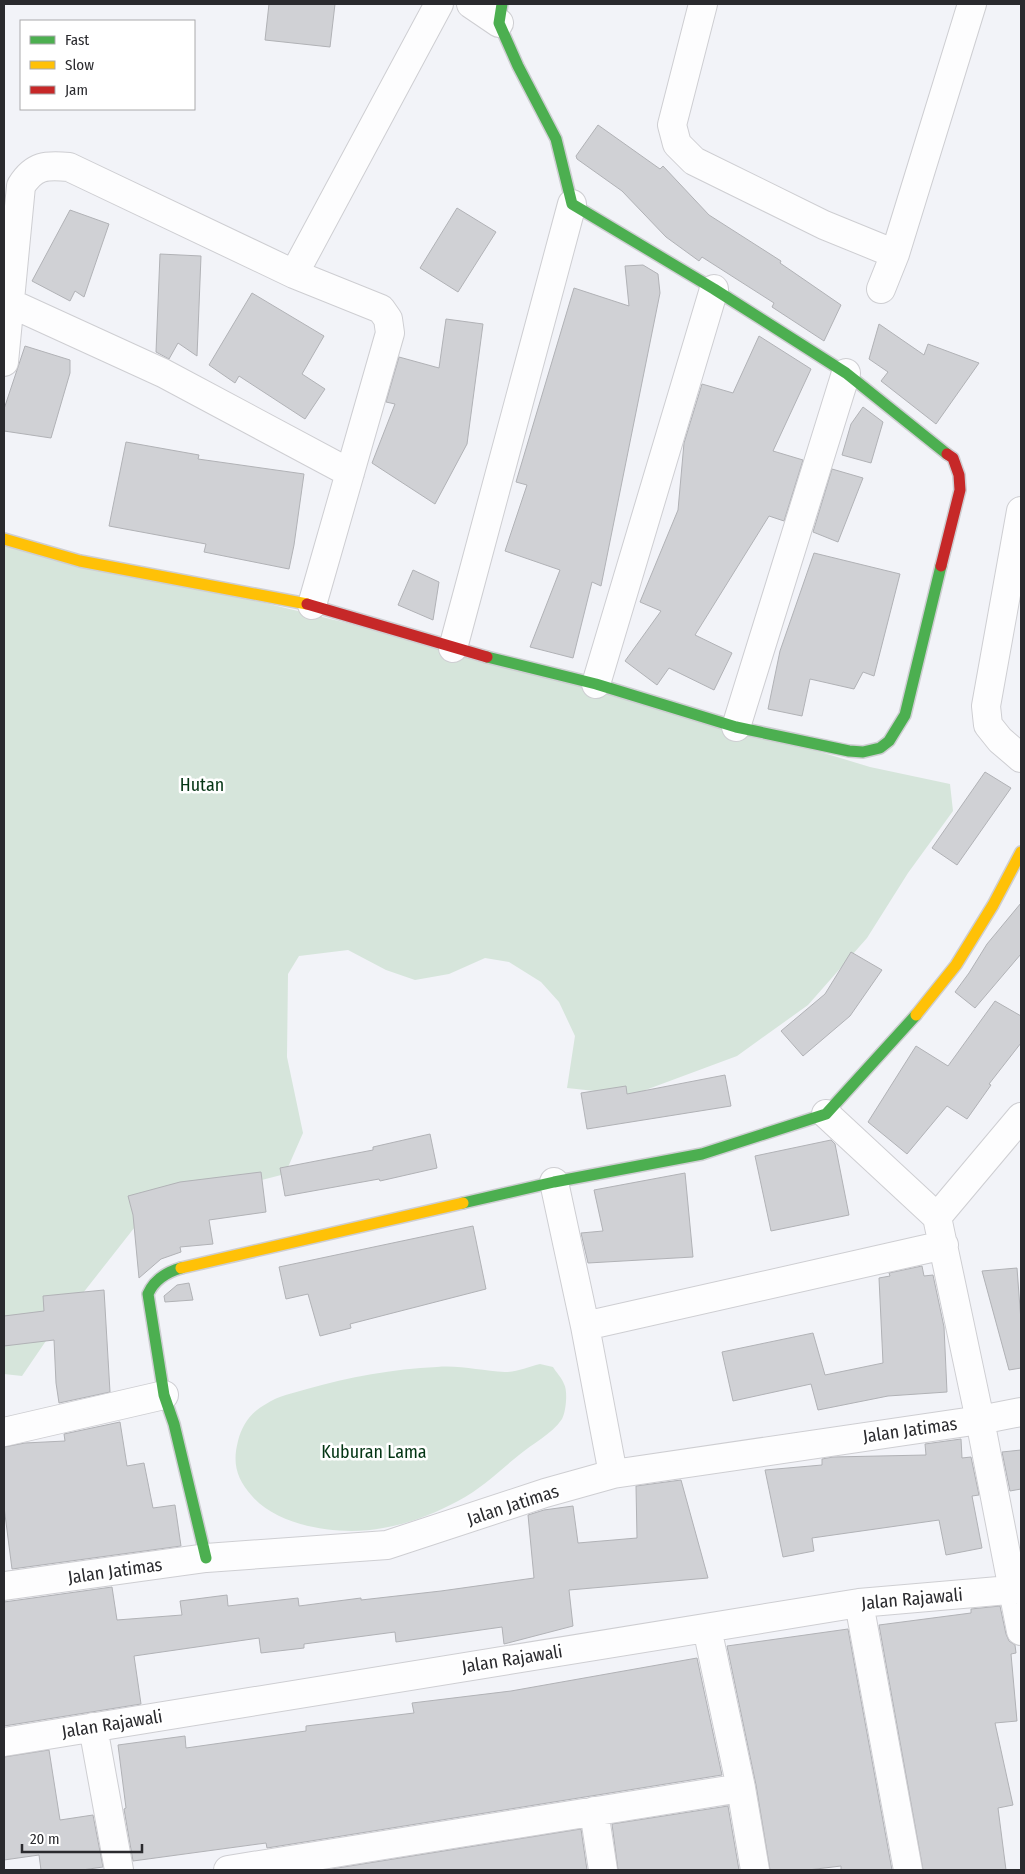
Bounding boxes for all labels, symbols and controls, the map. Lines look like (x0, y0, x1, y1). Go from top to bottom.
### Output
legend (20, 20, 195, 110)
text: Fast (65, 31, 89, 49)
text: Slow (65, 56, 94, 74)
text: Jam (65, 81, 88, 99)
park label: Hutan (180, 774, 224, 796)
street label: Jalan Jatimas (861, 1412, 959, 1448)
park label: Kuburan Lama (321, 1441, 427, 1463)
street label: Jalan Jatimas (464, 1480, 562, 1530)
street label: Jalan Jatimas (66, 1553, 164, 1589)
street label: Jalan Rajawali (860, 1584, 964, 1614)
street label: Jalan Rajawali (460, 1640, 564, 1678)
street label: Jalan Rajawali (60, 1705, 164, 1743)
scale bar (22, 1822, 142, 1854)
text: 20 m (30, 1830, 60, 1848)

